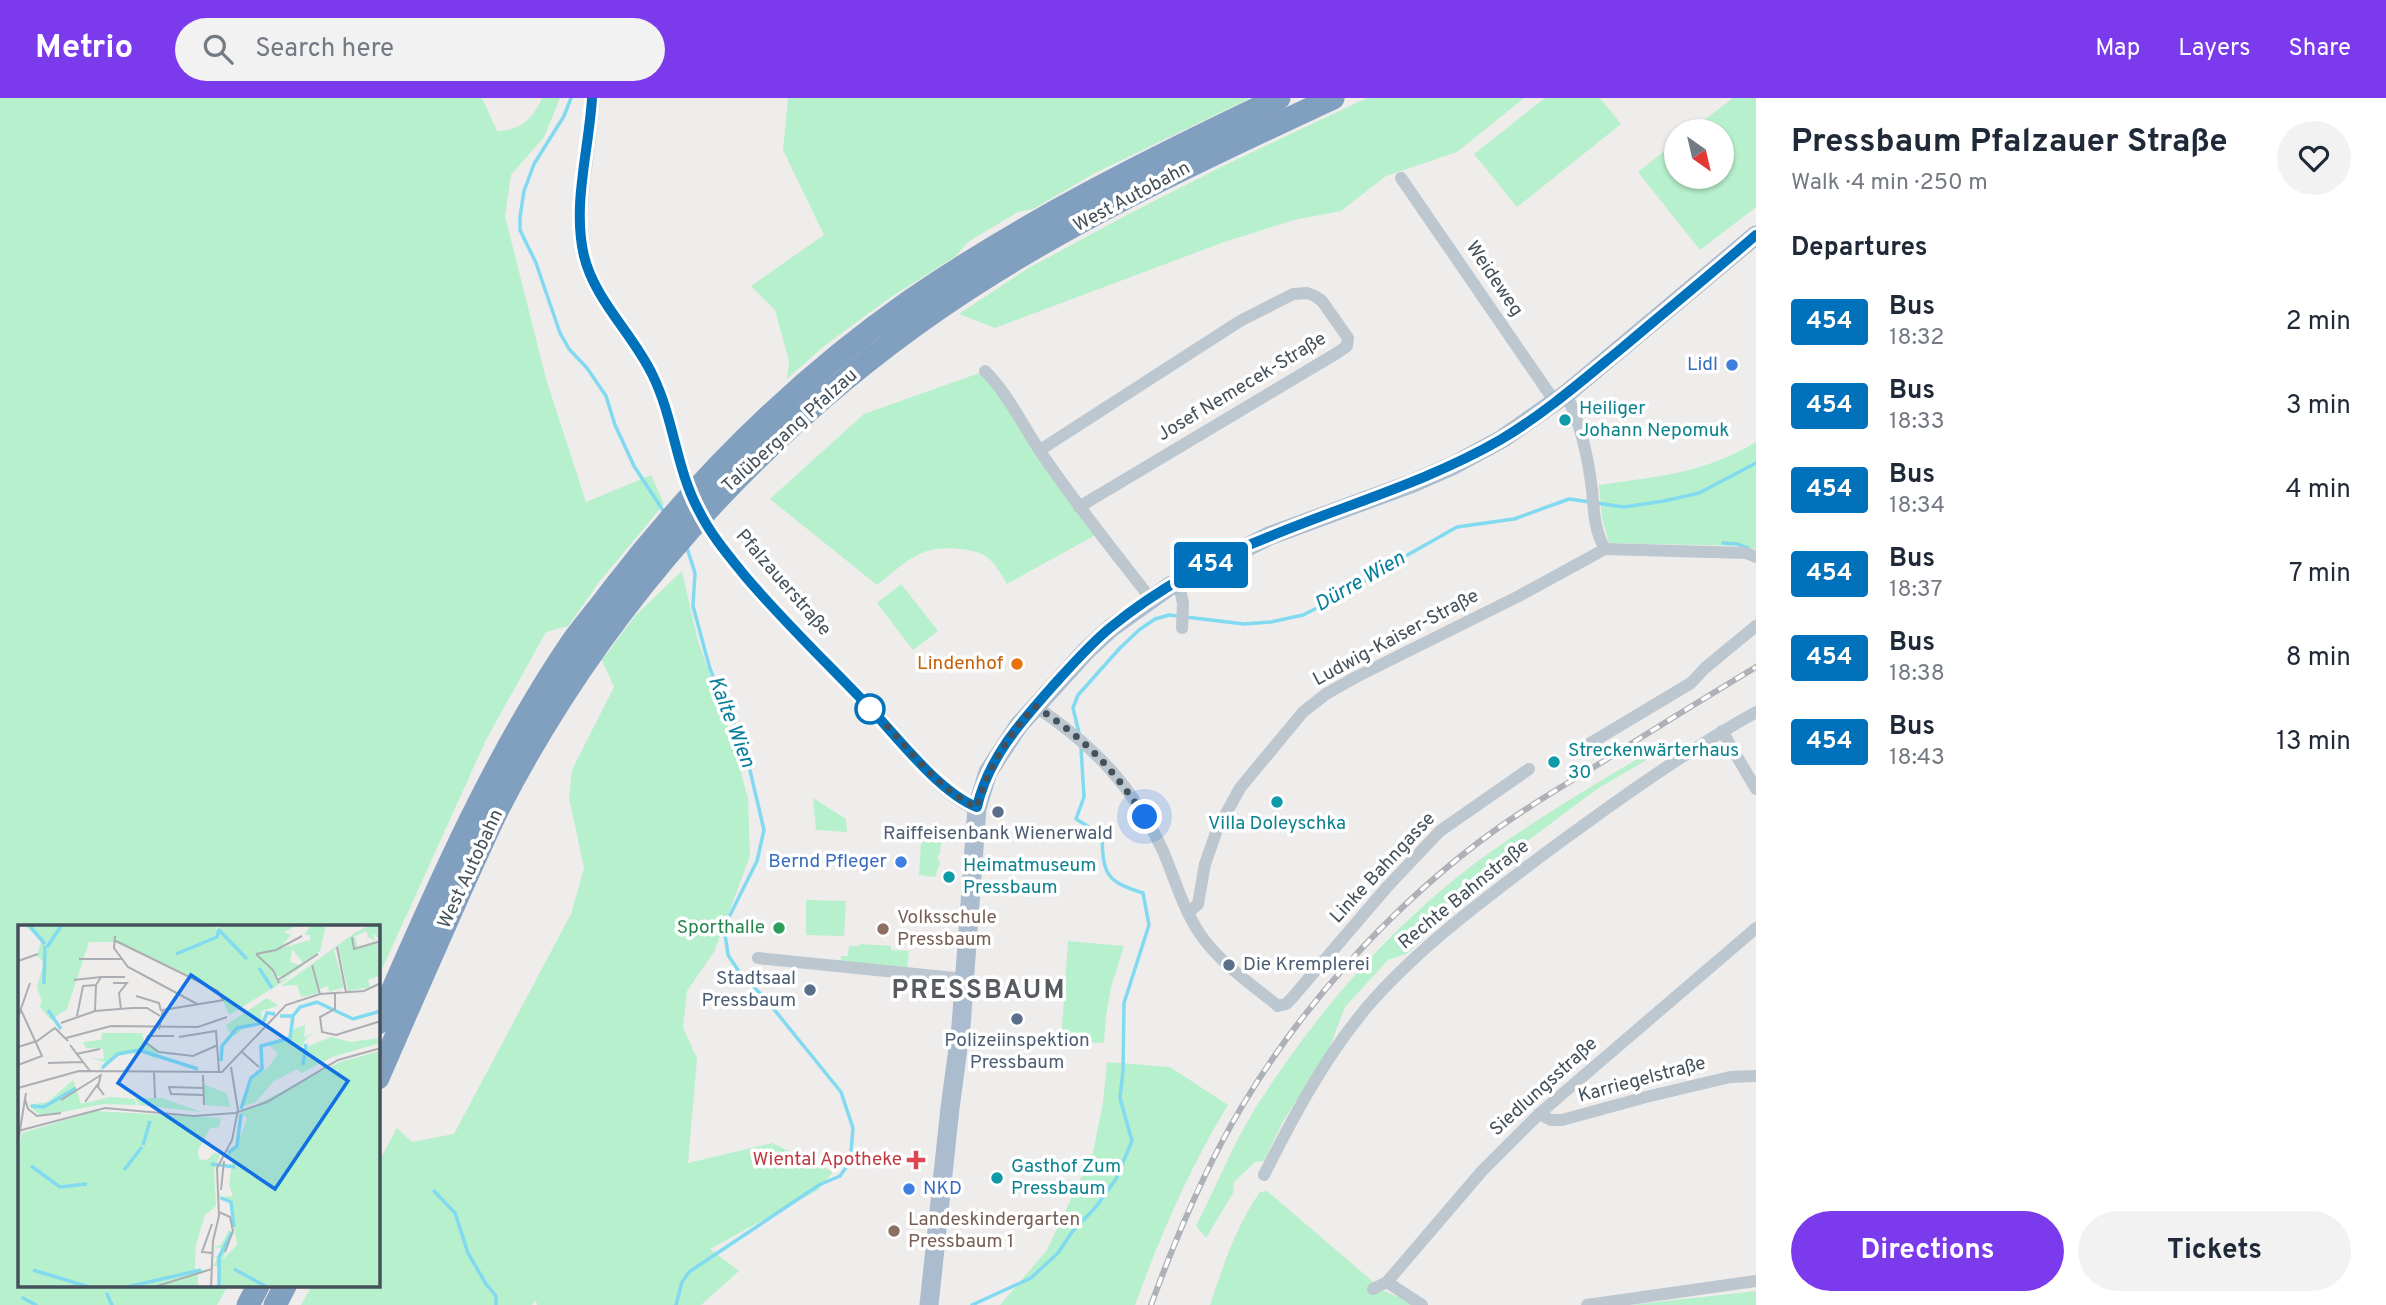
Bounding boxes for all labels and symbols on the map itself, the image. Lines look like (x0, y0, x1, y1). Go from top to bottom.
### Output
north arrow (1664, 119, 1734, 189)
street label: West Autobahn (1069, 156, 1195, 238)
street label: Weideweg (1460, 237, 1528, 321)
street label: Josef Nemecek-Straße (1153, 327, 1331, 447)
place label: Lidl (1687, 353, 1718, 377)
marker: Lidl (1724, 357, 1740, 373)
street label: Talübergang Pfalzau (717, 364, 863, 498)
place label: Heiliger Johann Nepomuk (1579, 397, 1729, 443)
marker: Heiliger Johann Nepomuk (1557, 412, 1573, 428)
street label: Pfalzauerstraße (730, 525, 836, 641)
line badge: 454 (1171, 542, 1251, 588)
water label: Dürre Wien (1310, 545, 1411, 619)
street label: Ludwig-Kaiser-Straße (1309, 584, 1483, 692)
place label: Lindenhof (917, 652, 1004, 676)
marker: Lindenhof (1009, 656, 1025, 672)
water label: Kalte Wien (701, 672, 761, 772)
unlabelled marker (855, 694, 885, 724)
place label: Streckenwärterhaus 30 (1568, 739, 1739, 785)
marker: Streckenwärterhaus 30 (1546, 754, 1562, 770)
marker: Villa Doleyschka (1269, 794, 1285, 810)
your location (1127, 799, 1162, 834)
marker: Raiffeisenbank Wienerwald (990, 804, 1006, 820)
street label: West Autobahn (433, 806, 509, 932)
street label: Linke Bahngasse (1325, 807, 1441, 929)
place label: Villa Doleyschka (1208, 812, 1346, 836)
place label: Raiffeisenbank Wienerwald (883, 822, 1113, 846)
street label: Rechte Bahnstraße (1394, 835, 1534, 955)
place label: Bernd Pfleger (768, 850, 888, 874)
marker: Bernd Pfleger (893, 854, 909, 870)
place label: Heimatmuseum Pressbaum (963, 854, 1096, 900)
marker: Heimatmuseum Pressbaum (941, 869, 957, 885)
place label: Volksschule Pressbaum (897, 906, 997, 952)
place label: Sporthalle (677, 916, 765, 940)
marker: Sporthalle (771, 920, 787, 936)
marker: Volksschule Pressbaum (875, 921, 891, 937)
inset map (18, 925, 380, 1288)
place label: Die Kremplerei (1243, 953, 1370, 977)
marker: Die Kremplerei (1221, 957, 1237, 973)
place label: Stadtsaal Pressbaum (701, 967, 796, 1013)
district label: PRESSBAUM (892, 975, 1066, 1008)
marker: Stadtsaal Pressbaum (802, 982, 818, 998)
marker: Polizeiinspektion Pressbaum (1009, 1011, 1025, 1027)
place label: Polizeiinspektion Pressbaum (944, 1029, 1090, 1075)
street label: Siedlungsstraße (1485, 1032, 1603, 1142)
street label: Karriegelstraße (1576, 1051, 1708, 1109)
place label: Wiental Apotheke (753, 1148, 902, 1172)
marker: Wiental Apotheke (908, 1152, 924, 1168)
place label: Gasthof Zum Pressbaum (1011, 1155, 1121, 1201)
marker: Gasthof Zum Pressbaum (989, 1170, 1005, 1186)
place label: NKD (923, 1177, 962, 1201)
marker: NKD (901, 1181, 917, 1197)
place label: Landeskindergarten Pressbaum 1 (908, 1208, 1080, 1254)
marker: Landeskindergarten Pressbaum 1 (886, 1223, 902, 1239)

